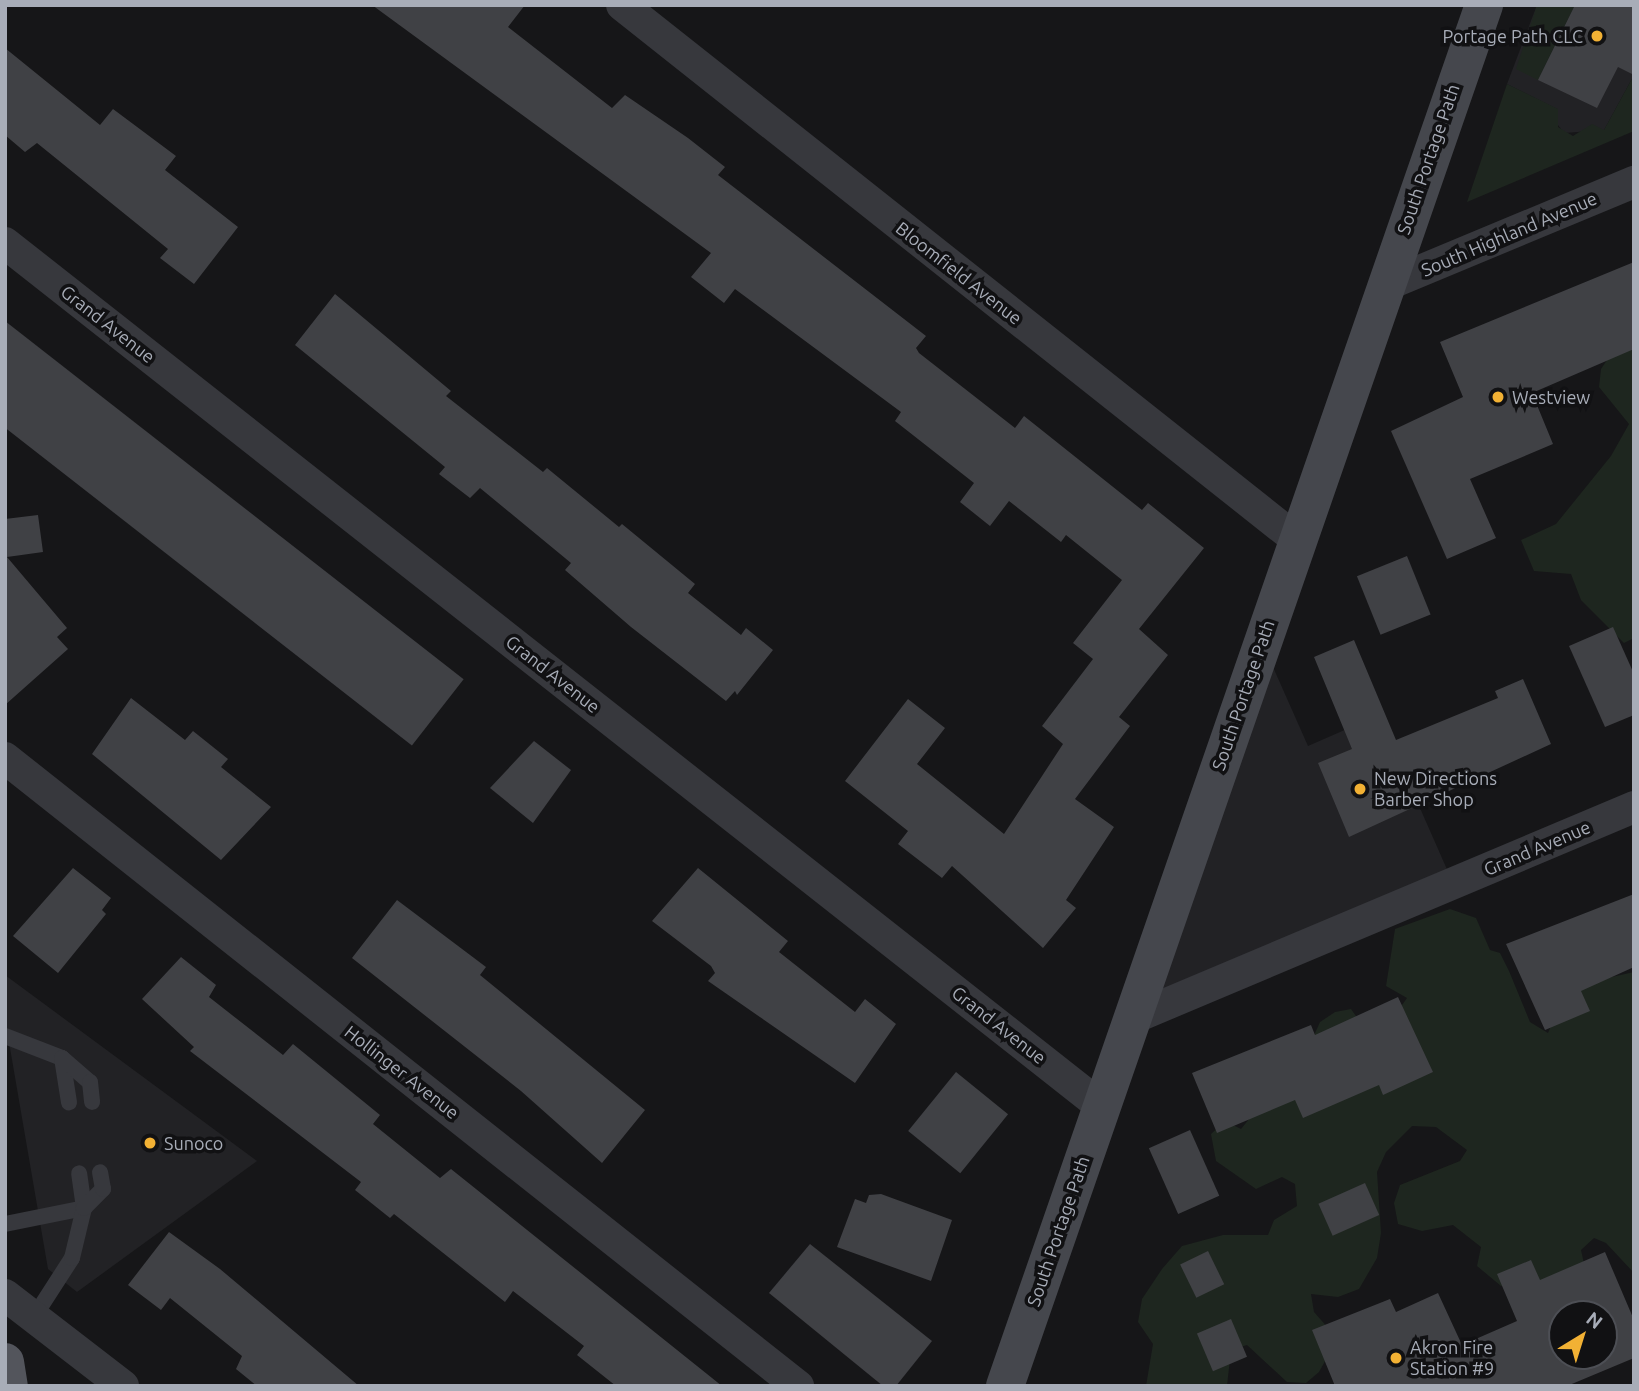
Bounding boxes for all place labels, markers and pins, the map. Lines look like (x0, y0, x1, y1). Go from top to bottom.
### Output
place label: Portage Path CLC (1442, 25, 1583, 47)
marker: Portage Path CLC (1589, 28, 1605, 44)
place label: Westview (1512, 386, 1590, 408)
marker: Westview (1490, 389, 1506, 405)
place label: New Directions Barber Shop (1374, 768, 1497, 810)
marker: New Directions Barber Shop (1352, 781, 1368, 797)
place label: Sunoco (164, 1132, 223, 1154)
marker: Sunoco (142, 1135, 158, 1151)
place label: Akron Fire Station #9 (1410, 1337, 1494, 1380)
marker: Akron Fire Station #9 (1388, 1350, 1404, 1366)

